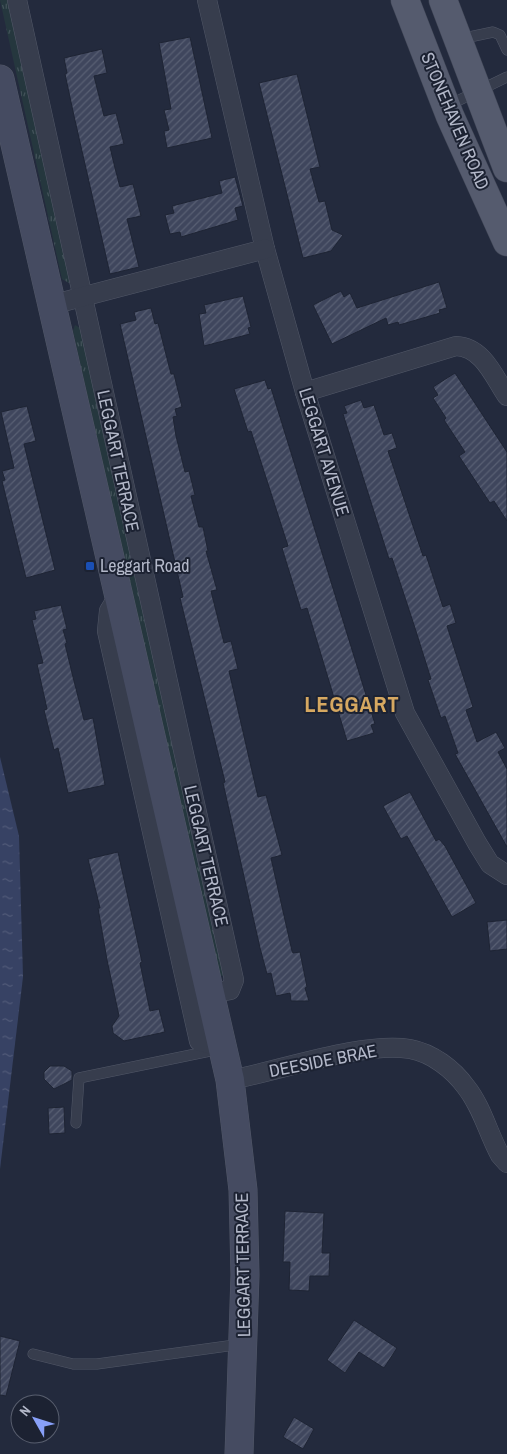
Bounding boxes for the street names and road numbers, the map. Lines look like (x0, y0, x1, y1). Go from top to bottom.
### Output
street label: STONEHAVEN ROAD (415, 48, 496, 193)
street label: LEGGART AVENUE (293, 385, 356, 519)
street label: LEGGART TERRACE (91, 388, 146, 534)
street label: LEGGART TERRACE (178, 783, 235, 929)
street label: DEESIDE BRAE (267, 1038, 379, 1083)
street label: LEGGART TERRACE (229, 1193, 256, 1337)

